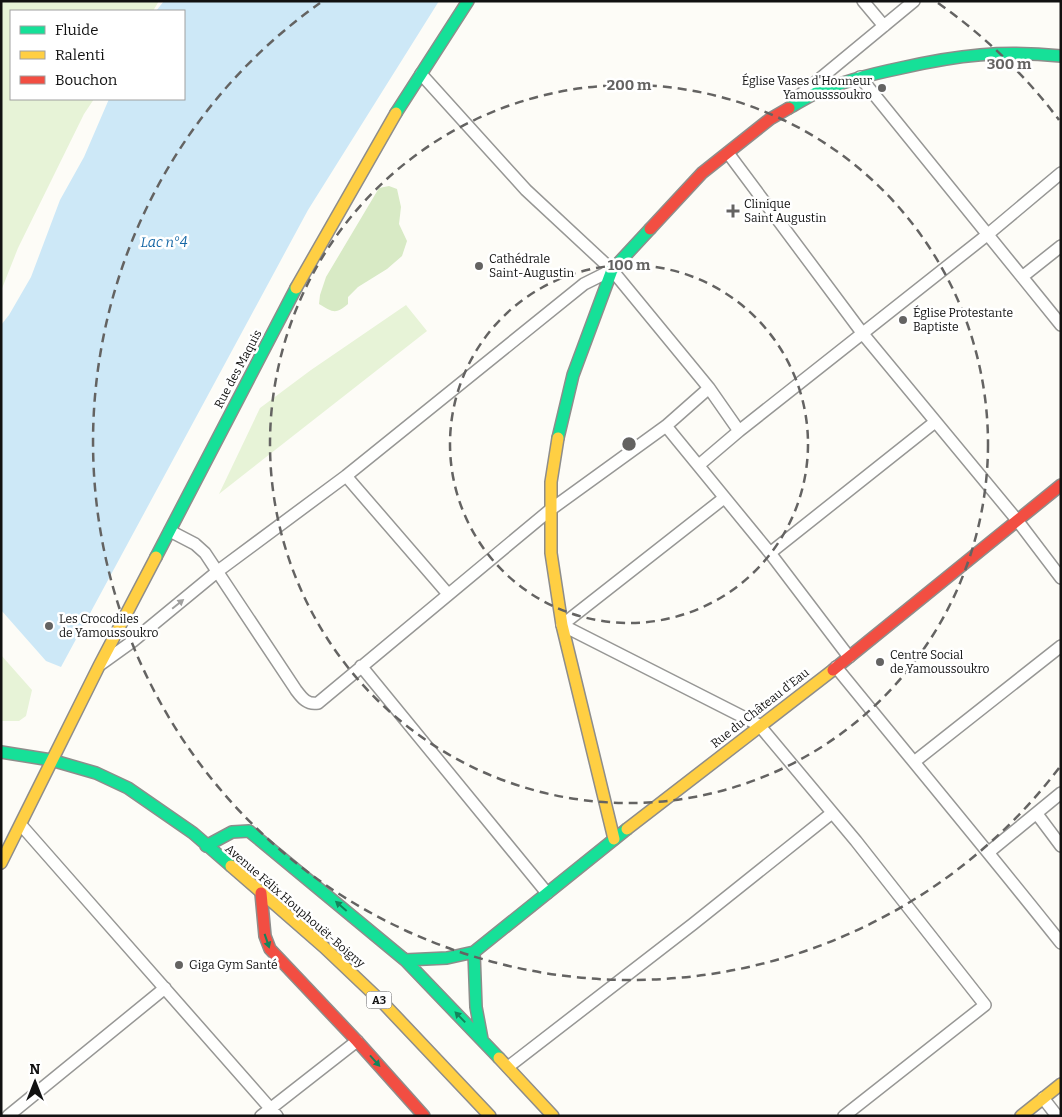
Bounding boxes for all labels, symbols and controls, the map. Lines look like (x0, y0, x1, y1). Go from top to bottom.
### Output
legend (10, 10, 185, 100)
text: Fluide (55, 21, 98, 39)
text: Ralenti (55, 46, 105, 64)
text: 300 m (987, 55, 1032, 73)
text: Bouchon (55, 71, 118, 89)
place label: Église Vases d'Honneur Yamousssoukro (742, 73, 873, 102)
text: 200 m (607, 76, 652, 94)
marker: Église Vases d'Honneur Yamousssoukro (876, 82, 888, 94)
place label: Clinique Saint Augustin (744, 197, 827, 225)
marker: Clinique Saint Augustin (726, 204, 740, 218)
water label: Lac n°4 (140, 234, 188, 251)
place label: Cathédrale Saint-Augustin (489, 252, 575, 280)
text: 100 m (608, 256, 651, 274)
marker: Cathédrale Saint-Augustin (473, 260, 485, 272)
place label: Église Protestante Baptiste (913, 305, 1013, 334)
marker: Église Protestante Baptiste (897, 314, 909, 326)
street label: Rue des Maquis (211, 327, 265, 411)
centre of rings (620, 435, 638, 453)
one-way arrow (172, 598, 184, 610)
place label: Les Crocodiles de Yamoussoukro (59, 612, 158, 640)
marker: Les Crocodiles de Yamoussoukro (43, 620, 55, 632)
place label: Centre Social de Yamoussoukro (890, 648, 989, 676)
marker: Centre Social de Yamoussoukro (874, 656, 886, 668)
street label: Rue du Château d'Eau (708, 665, 812, 751)
street label: Avenue Félix Houphouët-Boigny (222, 842, 368, 971)
one-way arrow (335, 901, 347, 912)
one-way arrow (264, 933, 271, 948)
place label: Giga Gym Santé (189, 958, 278, 972)
marker: Giga Gym Santé (173, 959, 185, 971)
road number: A3 (366, 992, 392, 1008)
one-way arrow (454, 1011, 466, 1023)
one-way arrow (369, 1054, 381, 1066)
north arrow (10, 1057, 60, 1107)
text: N (30, 1061, 41, 1078)

